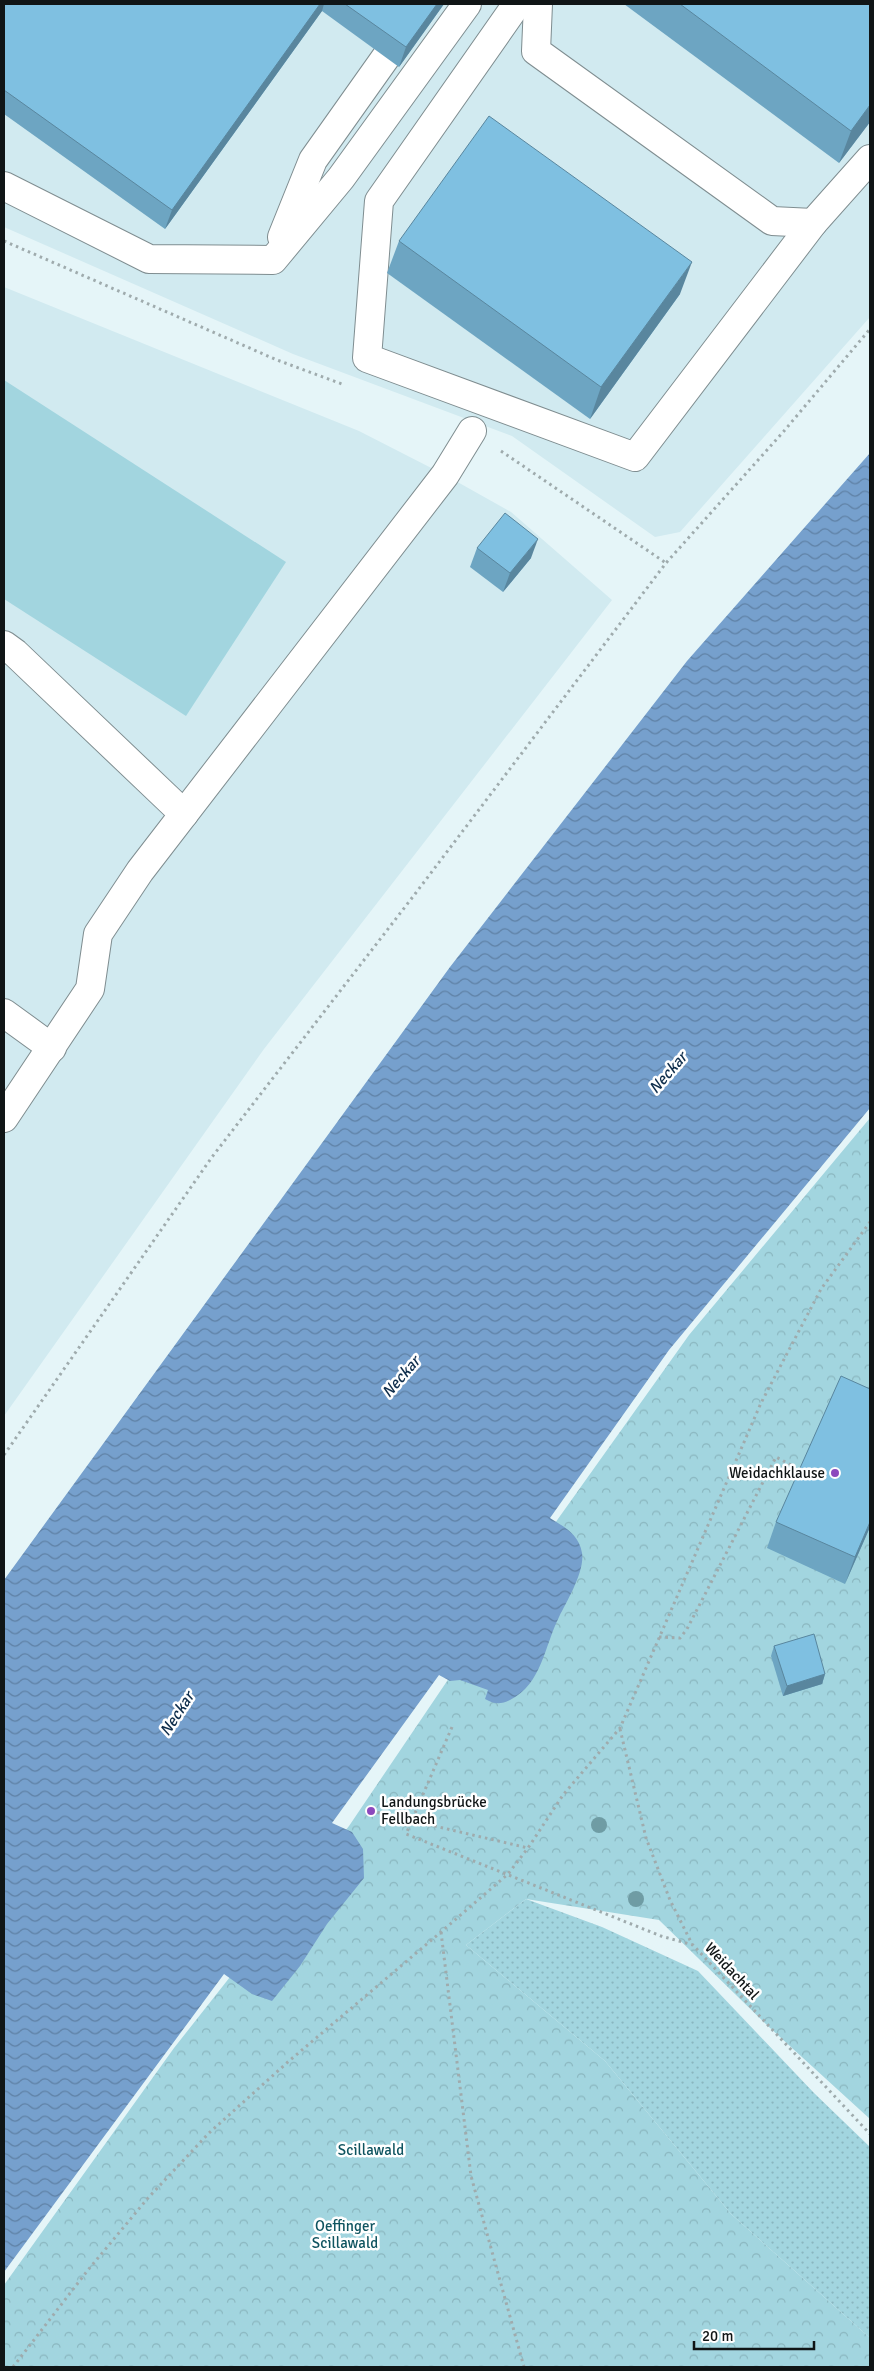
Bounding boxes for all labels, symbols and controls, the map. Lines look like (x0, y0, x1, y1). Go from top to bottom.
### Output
water label: Neckar (645, 1047, 693, 1098)
water label: Neckar (378, 1351, 426, 1402)
place label: Weidachklause (729, 1464, 825, 1482)
marker: Weidachklause (829, 1467, 841, 1479)
water label: Neckar (155, 1686, 200, 1740)
place label: Landungsbrücke Fellbach (381, 1793, 487, 1828)
marker: Landungsbrücke Fellbach (365, 1805, 377, 1817)
street label: Weidachtal (701, 1939, 763, 2003)
park label: Scillawald (338, 2141, 404, 2159)
park label: Oeffinger Scillawald (312, 2217, 378, 2252)
scale bar (694, 2318, 814, 2350)
text: 20 m (702, 2327, 733, 2345)

